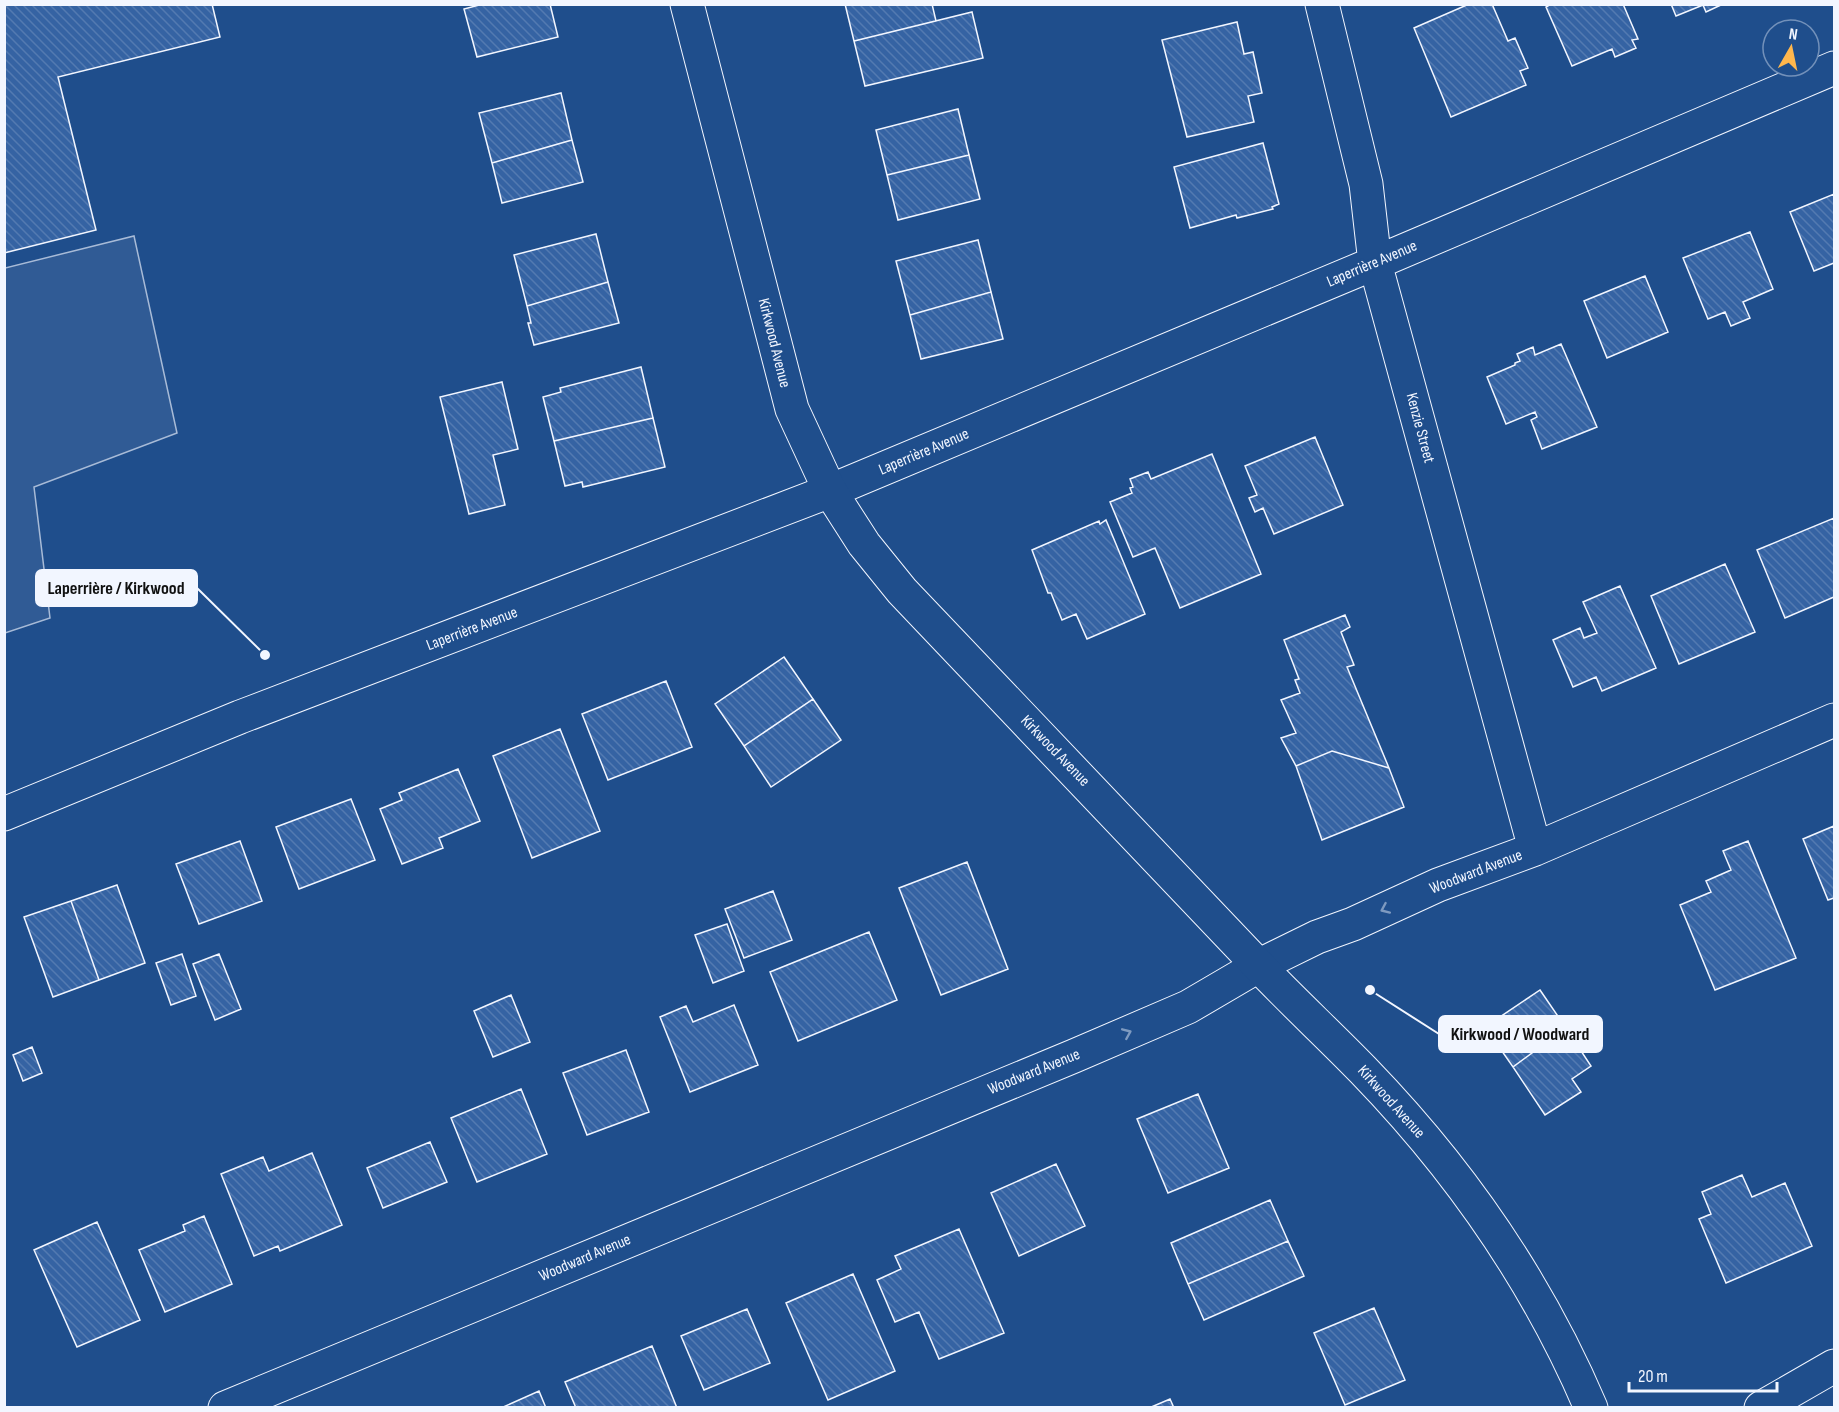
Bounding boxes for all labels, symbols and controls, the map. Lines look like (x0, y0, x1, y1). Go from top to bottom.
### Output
north arrow (1761, 18, 1821, 78)
text: N (1787, 25, 1799, 45)
street label: Laperrière Avenue (1324, 236, 1420, 292)
street label: Kirkwood Avenue (754, 296, 794, 390)
street label: Kenzie Street (1402, 391, 1438, 465)
street label: Laperrière Avenue (876, 424, 972, 480)
callout: Laperrière / Kirkwood (36, 570, 197, 606)
text: Laperrière / Kirkwood (47, 578, 185, 599)
street label: Laperrière Avenue (424, 603, 520, 655)
street label: Kirkwood Avenue (1016, 711, 1094, 791)
street label: Woodward Avenue (1427, 846, 1525, 898)
one-way arrow (1381, 902, 1392, 914)
callout: Kirkwood / Woodward (1439, 1016, 1602, 1052)
text: Kirkwood / Woodward (1451, 1024, 1589, 1045)
one-way arrow (1121, 1028, 1132, 1040)
street label: Woodward Avenue (985, 1045, 1083, 1099)
street label: Kirkwood Avenue (1353, 1062, 1429, 1142)
street label: Woodward Avenue (536, 1230, 634, 1286)
scale bar (1629, 1355, 1778, 1393)
text: 20 m (1638, 1366, 1668, 1387)

